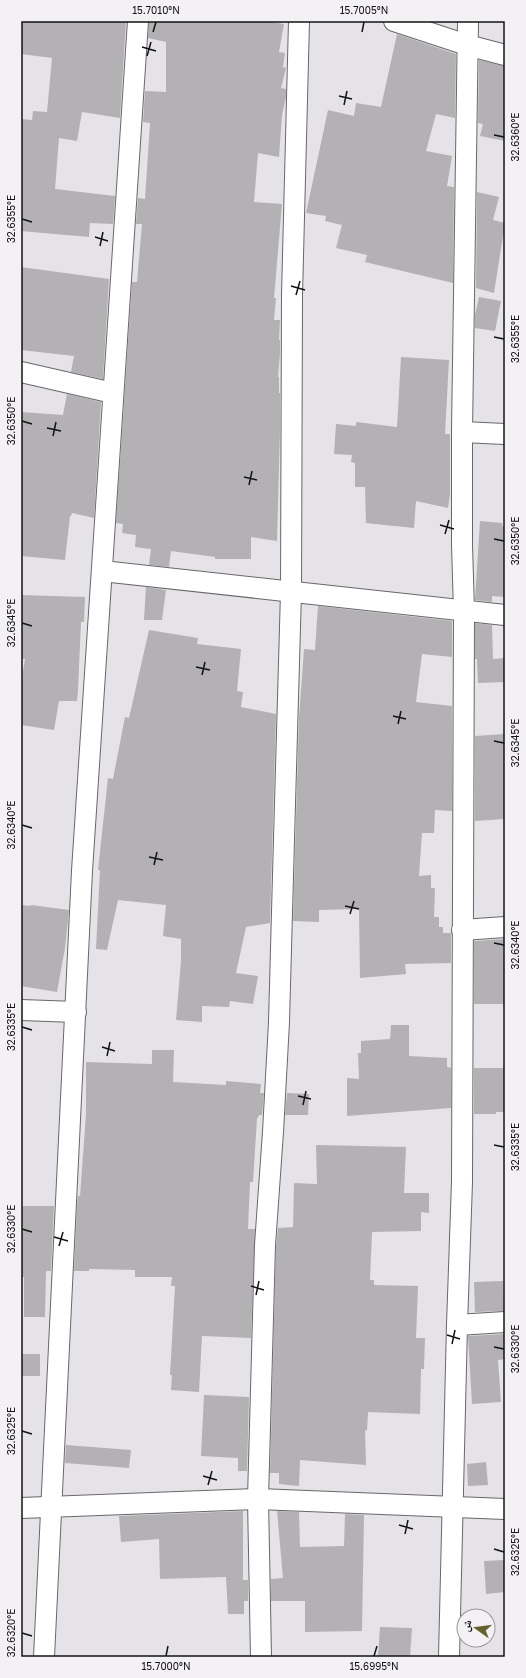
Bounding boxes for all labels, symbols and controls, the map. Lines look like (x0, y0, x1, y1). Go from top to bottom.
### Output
text: 15.7010°N (132, 4, 180, 16)
text: 15.7005°N (340, 4, 388, 16)
text: 32.6360°E (509, 113, 521, 161)
text: 32.6355°E (5, 195, 17, 243)
text: 32.6355°E (509, 315, 521, 363)
text: 32.6350°E (5, 397, 17, 445)
text: 32.6350°E (509, 517, 521, 565)
text: 32.6345°E (5, 599, 17, 647)
text: 32.6345°E (509, 719, 521, 767)
text: 32.6340°E (5, 801, 17, 849)
text: 32.6340°E (509, 921, 521, 969)
text: 32.6335°E (5, 1003, 17, 1051)
text: 32.6335°E (509, 1123, 521, 1171)
text: 32.6330°E (5, 1205, 17, 1253)
text: 32.6330°E (509, 1325, 521, 1373)
text: 32.6325°E (5, 1407, 17, 1455)
text: 32.6325°E (509, 1528, 521, 1576)
north arrow (456, 1608, 496, 1648)
text: 32.6320°E (5, 1609, 17, 1657)
text: ش (458, 1618, 476, 1633)
text: 15.7000°N (141, 1660, 191, 1672)
text: 15.6995°N (349, 1660, 399, 1672)

